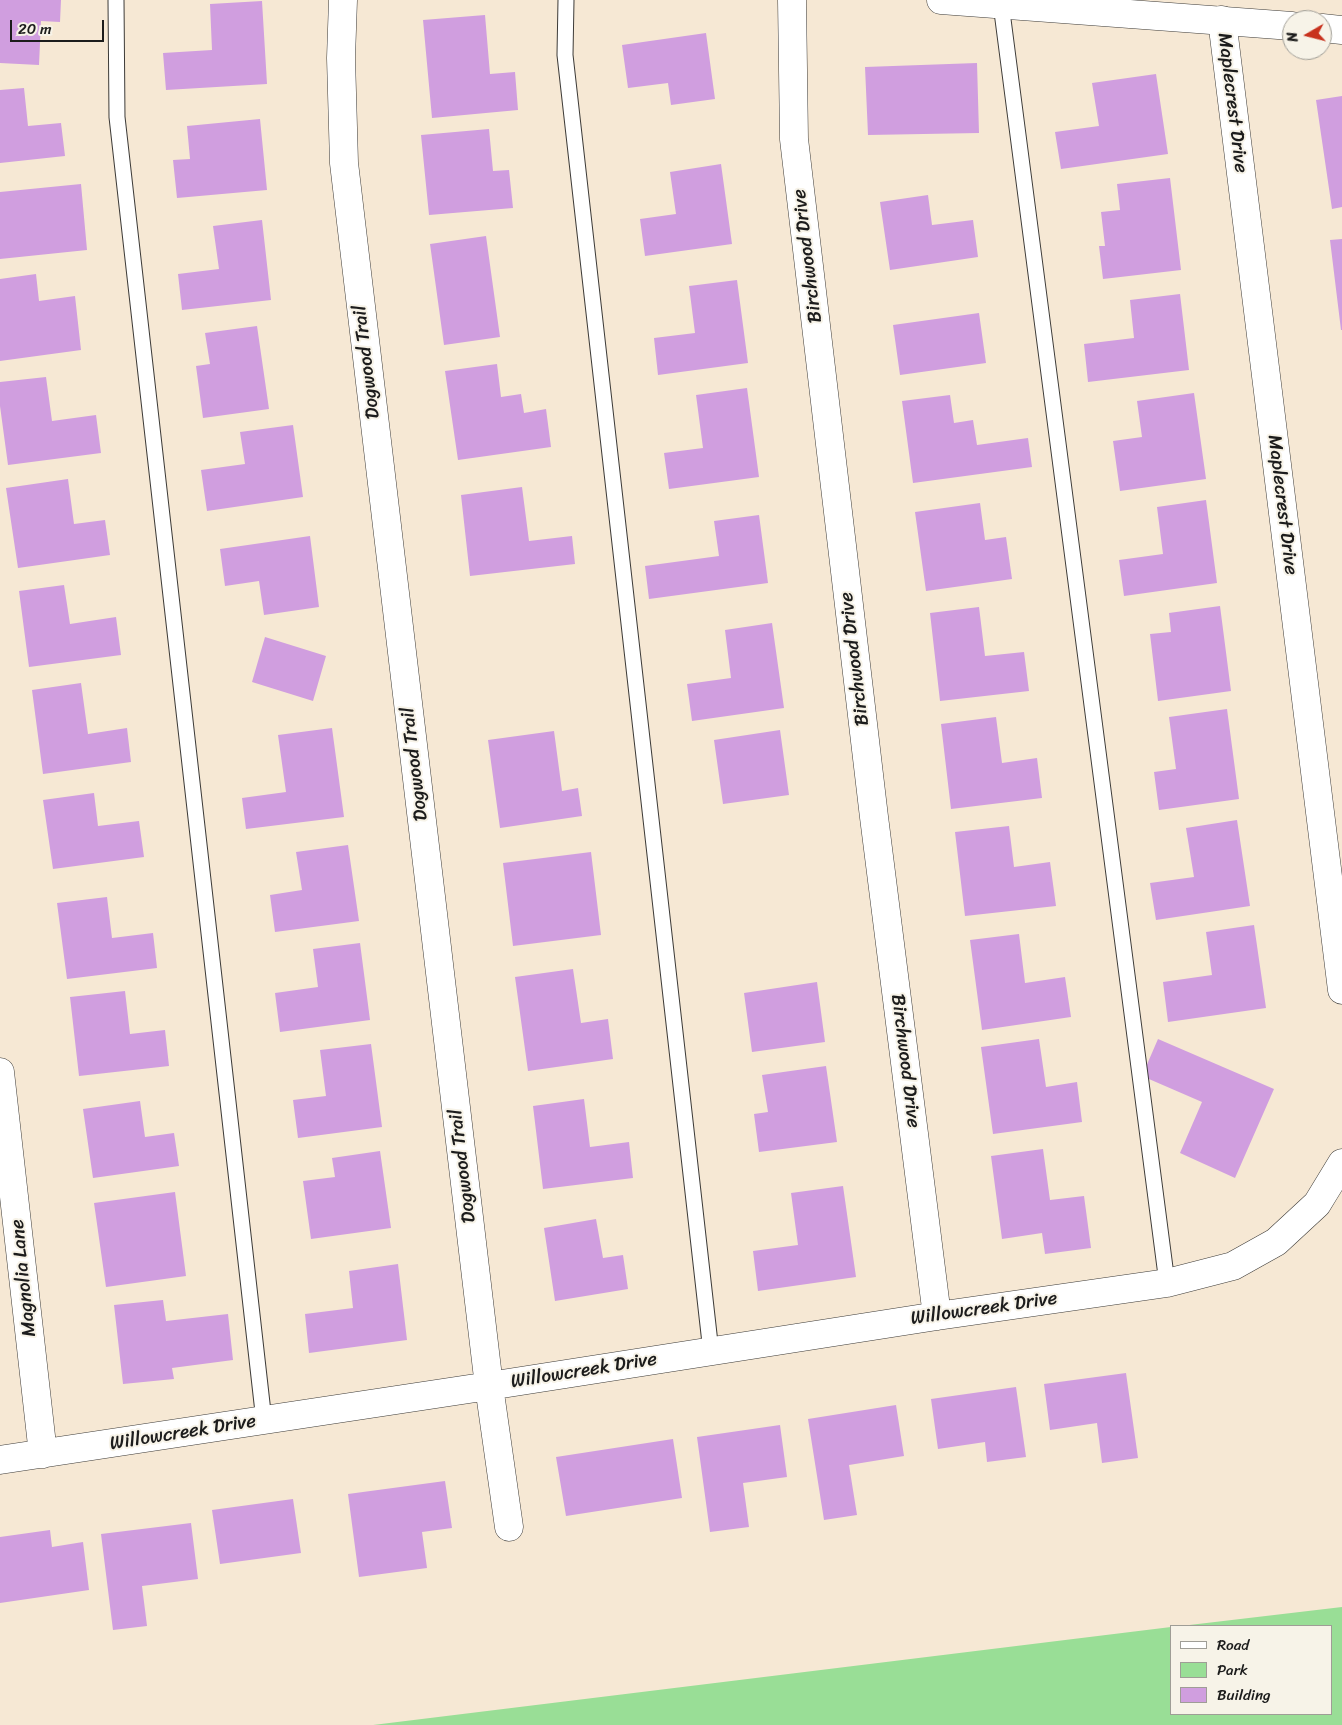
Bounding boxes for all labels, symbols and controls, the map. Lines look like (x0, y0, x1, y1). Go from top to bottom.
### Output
scale bar (12, 10, 106, 42)
north arrow (1282, 10, 1332, 60)
text: 20 m (18, 16, 52, 42)
text: N (1280, 30, 1306, 44)
street label: Maplecrest Drive (1212, 32, 1252, 174)
street label: Birchwood Drive (788, 188, 828, 324)
street label: Dogwood Trail (349, 304, 385, 420)
street label: Maplecrest Drive (1262, 434, 1302, 576)
street label: Birchwood Drive (835, 591, 875, 727)
street label: Dogwood Trail (397, 706, 433, 822)
street label: Birchwood Drive (885, 993, 925, 1129)
street label: Dogwood Trail (445, 1108, 481, 1224)
street label: Magnolia Lane (6, 1218, 42, 1338)
street label: Willowcreek Drive (909, 1287, 1059, 1331)
street label: Willowcreek Drive (509, 1348, 659, 1394)
street label: Willowcreek Drive (108, 1410, 258, 1456)
legend (1170, 1625, 1332, 1715)
text: Road (1217, 1632, 1249, 1658)
text: Park (1217, 1657, 1248, 1683)
text: Building (1217, 1682, 1271, 1708)

